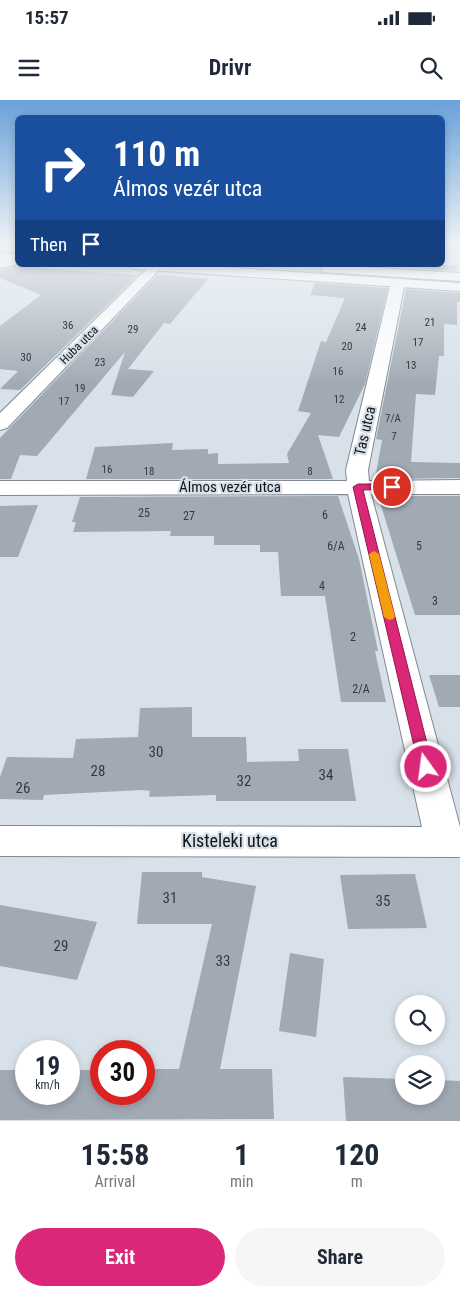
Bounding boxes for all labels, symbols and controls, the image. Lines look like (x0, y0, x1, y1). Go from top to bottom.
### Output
text: 15:57 (25, 6, 69, 29)
icon: menu (15, 54, 43, 82)
icon: search (417, 54, 445, 82)
text: Drivr (209, 55, 251, 80)
text: 110 m (113, 134, 200, 175)
icon: right (30, 135, 95, 200)
text: Álmos vezér utca (113, 176, 262, 201)
icon: arrive (77, 230, 105, 258)
text: Then (30, 233, 67, 256)
house number: 21 (425, 316, 435, 329)
house number: 36 (63, 319, 73, 332)
house number: 24 (356, 321, 367, 334)
street label: Huba utca (57, 323, 101, 367)
house number: 29 (128, 323, 138, 336)
house number: 17 (413, 336, 423, 349)
house number: 20 (342, 340, 352, 353)
house number: 30 (21, 351, 31, 364)
house number: 23 (95, 356, 105, 369)
house number: 13 (406, 359, 416, 372)
house number: 16 (333, 365, 343, 378)
house number: 19 (75, 382, 85, 395)
house number: 12 (334, 393, 344, 406)
house number: 17 (59, 395, 69, 408)
street label: Tas utca (351, 404, 379, 458)
house number: 7/A (385, 412, 402, 425)
house number: 7 (391, 430, 397, 443)
house number: 16 (102, 463, 112, 476)
house number: 18 (144, 465, 154, 478)
house number: 8 (307, 465, 313, 478)
pin (371, 466, 413, 508)
icon: arrive (378, 473, 406, 501)
street label: Álmos vezér utca (179, 478, 281, 496)
house number: 25 (138, 506, 150, 520)
house number: 6 (322, 508, 328, 522)
house number: 27 (183, 509, 195, 523)
house number: 6/A (327, 539, 345, 553)
house number: 5 (416, 539, 422, 553)
house number: 4 (319, 579, 325, 593)
house number: 3 (432, 594, 438, 608)
house number: 2 (350, 630, 356, 644)
house number: 2/A (352, 682, 370, 696)
position arrow (399, 740, 451, 792)
house number: 30 (149, 743, 163, 761)
house number: 28 (91, 762, 105, 780)
house number: 34 (319, 766, 333, 784)
house number: 32 (237, 772, 251, 790)
house number: 26 (16, 779, 30, 797)
street label: Kisteleki utca (182, 830, 278, 851)
house number: 31 (163, 889, 177, 907)
house number: 35 (376, 892, 390, 910)
house number: 29 (54, 937, 68, 955)
house number: 33 (216, 952, 230, 970)
map controls (395, 995, 445, 1105)
button: search (395, 995, 445, 1045)
speed limit sign: 30 (90, 1040, 155, 1105)
text: 19 (35, 1052, 60, 1081)
button: layers (395, 1055, 445, 1105)
text: km/h (35, 1078, 60, 1092)
text: 15:58 (81, 1137, 149, 1172)
text: 1 (234, 1137, 249, 1172)
text: 120 (334, 1137, 379, 1172)
text: Arrival (95, 1172, 135, 1191)
text: min (230, 1172, 253, 1191)
text: m (351, 1172, 363, 1191)
button: Exit (15, 1228, 225, 1286)
button: Share (235, 1228, 445, 1286)

